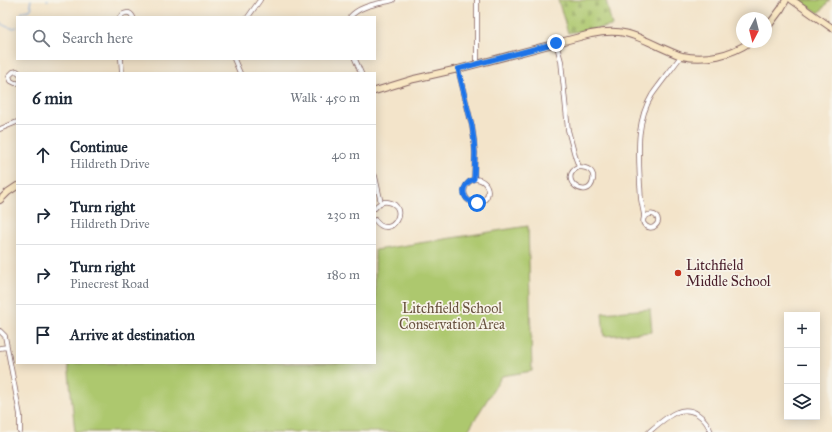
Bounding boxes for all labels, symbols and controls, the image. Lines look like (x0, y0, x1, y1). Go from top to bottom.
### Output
north arrow (736, 12, 772, 48)
search box (16, 16, 376, 60)
icon: search (30, 27, 52, 49)
text: Search here (62, 29, 133, 47)
route end (547, 34, 565, 52)
text: 6 min (32, 88, 73, 109)
text: Walk · 450 m (290, 90, 360, 106)
text: Continue (70, 138, 128, 156)
icon: ahead (32, 144, 54, 166)
text: 40 m (331, 147, 360, 163)
text: Hildreth Drive (70, 156, 150, 172)
route start (468, 194, 486, 212)
text: Turn right (70, 198, 135, 216)
icon: right (32, 204, 54, 226)
text: 230 m (327, 207, 360, 223)
text: Hildreth Drive (70, 216, 150, 232)
place label: Litchfield Middle School (686, 257, 771, 290)
text: Turn right (70, 258, 135, 276)
icon: right (32, 264, 54, 286)
text: 180 m (327, 267, 360, 283)
marker: Litchfield Middle School (673, 268, 683, 278)
text: Pinecrest Road (70, 276, 149, 292)
park label: Litchfield School Conservation Area (399, 300, 505, 333)
map controls (784, 312, 820, 420)
button: + (784, 312, 820, 348)
icon: arrive (32, 324, 54, 346)
text: Arrive at destination (70, 326, 195, 344)
button: − (784, 348, 820, 384)
button: layers (784, 384, 820, 420)

